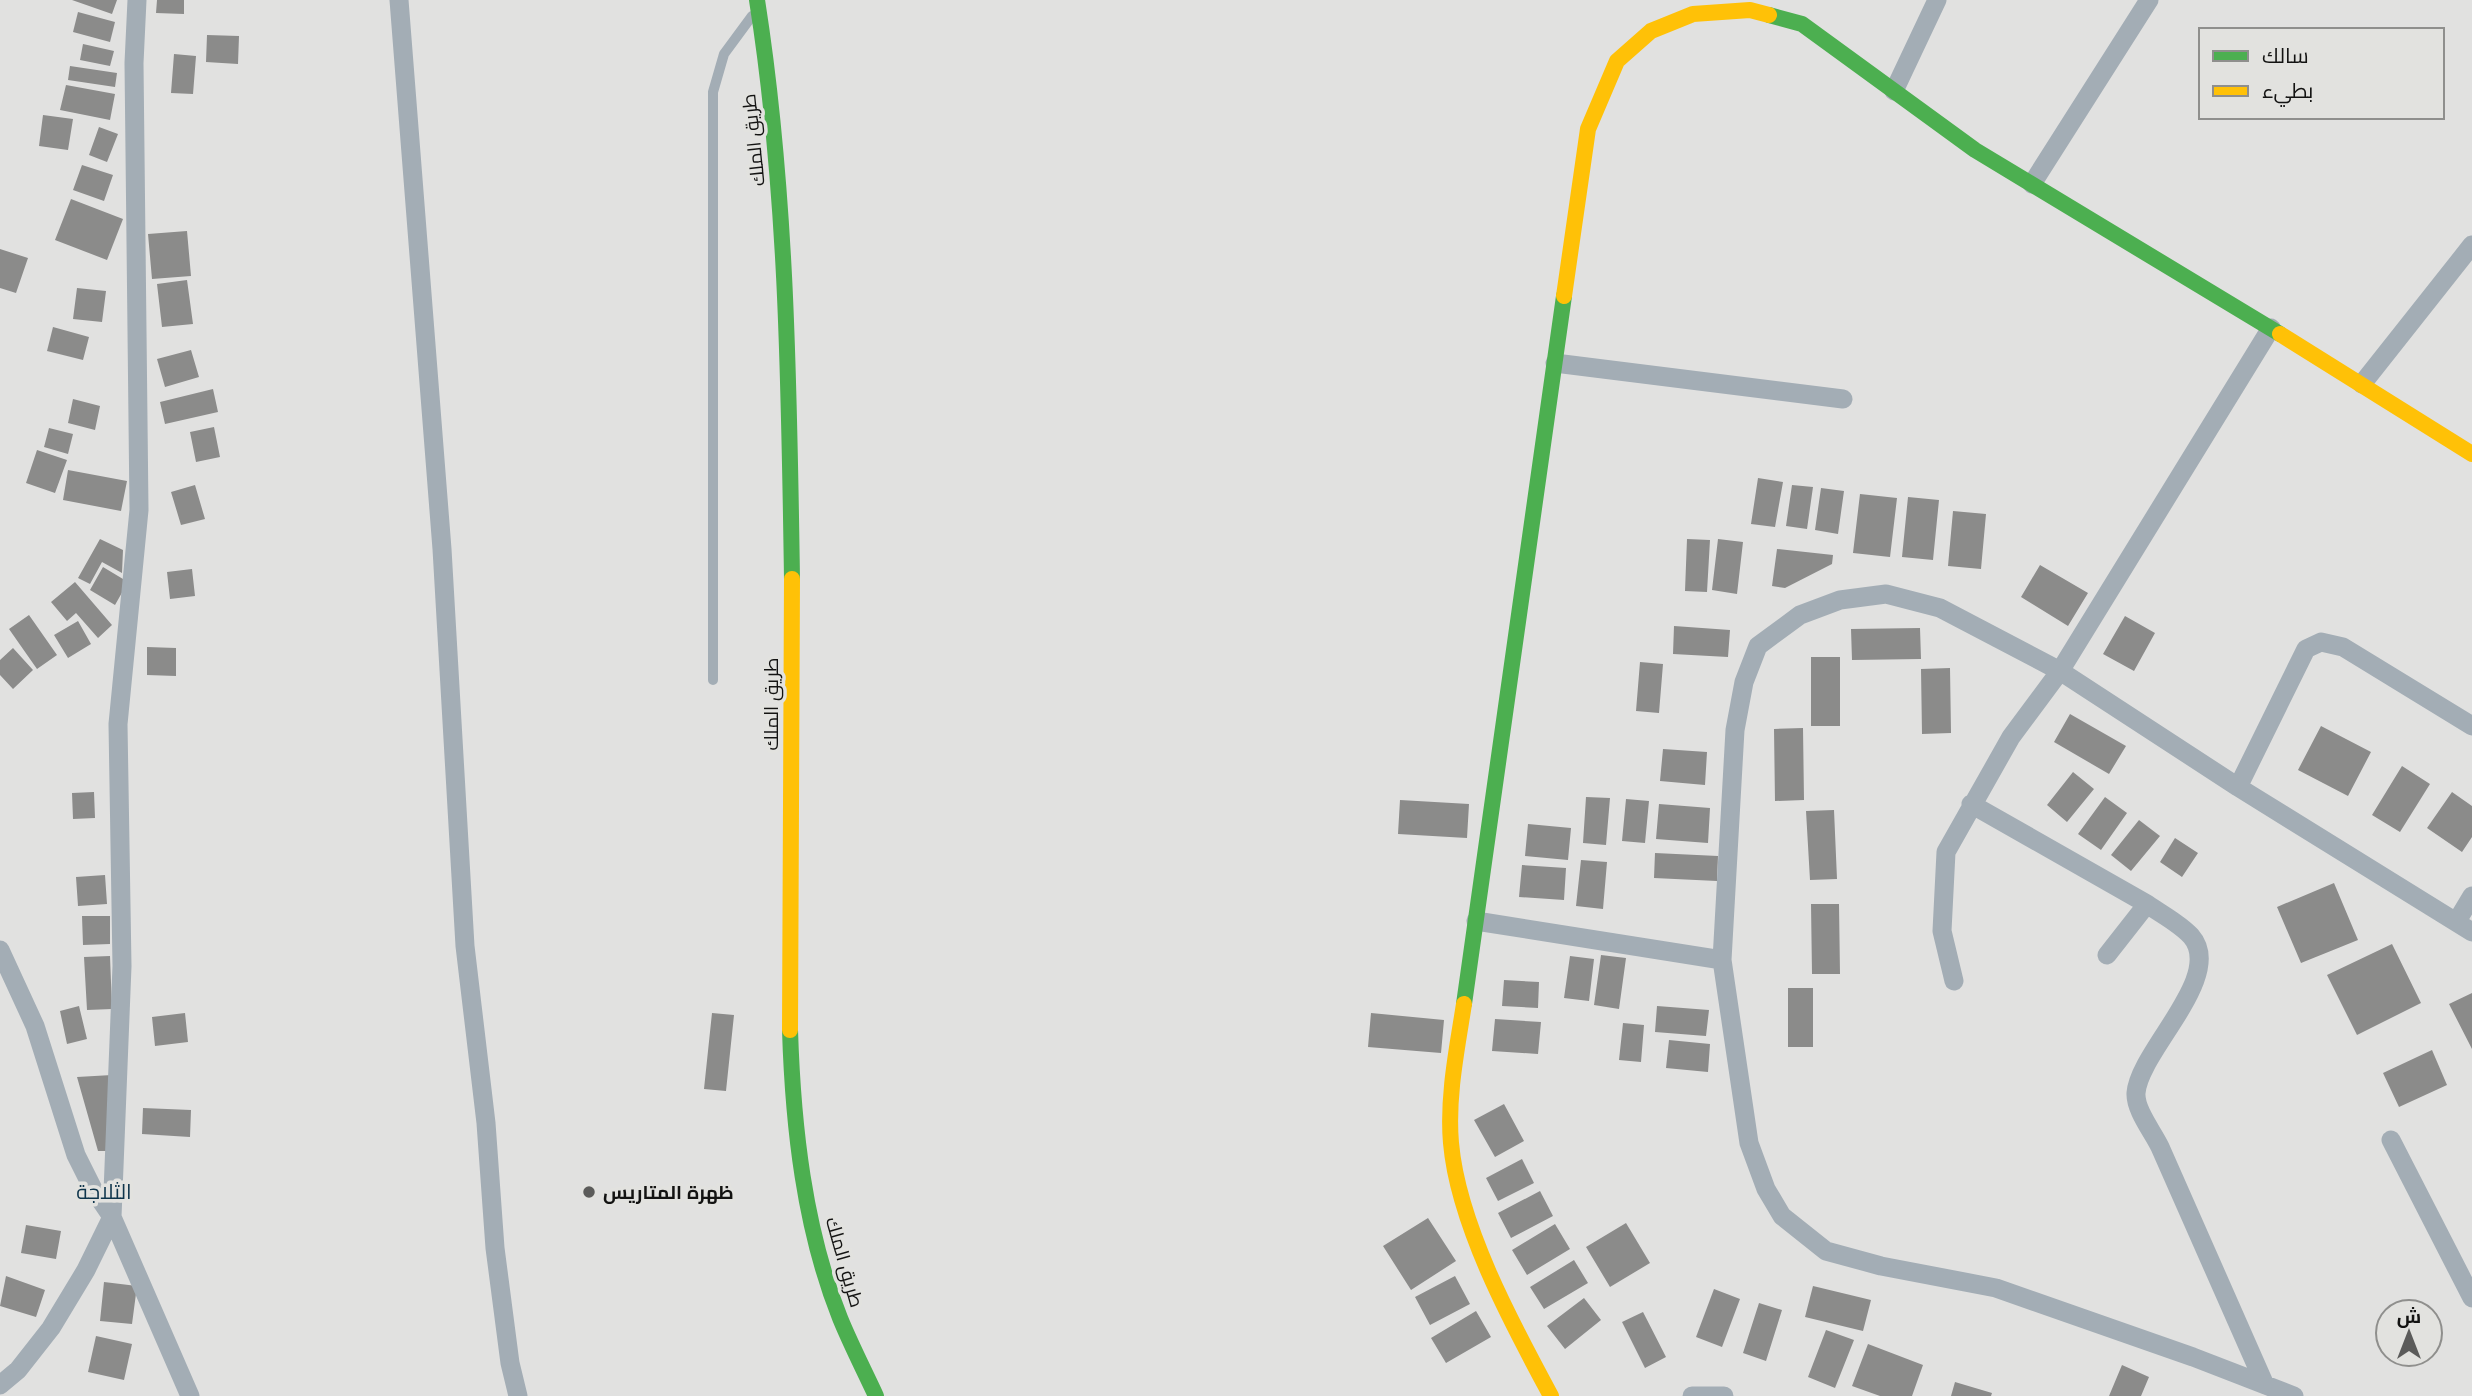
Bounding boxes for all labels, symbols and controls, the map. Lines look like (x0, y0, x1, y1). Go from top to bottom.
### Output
legend (2199, 28, 2444, 119)
text: سالك (2262, 41, 2309, 69)
text: بطيء (2262, 76, 2313, 107)
street label: طريق الملك (735, 92, 771, 188)
street label: طريق الملك (758, 658, 784, 750)
district label: الثلاجة (76, 1177, 132, 1205)
place label: ظهرة المتاريس (603, 1179, 734, 1205)
marker: ظهرة المتاريس (581, 1184, 597, 1200)
street label: طريق الملك (820, 1214, 870, 1310)
north arrow (2374, 1298, 2444, 1368)
text: ش (2397, 1303, 2421, 1329)

